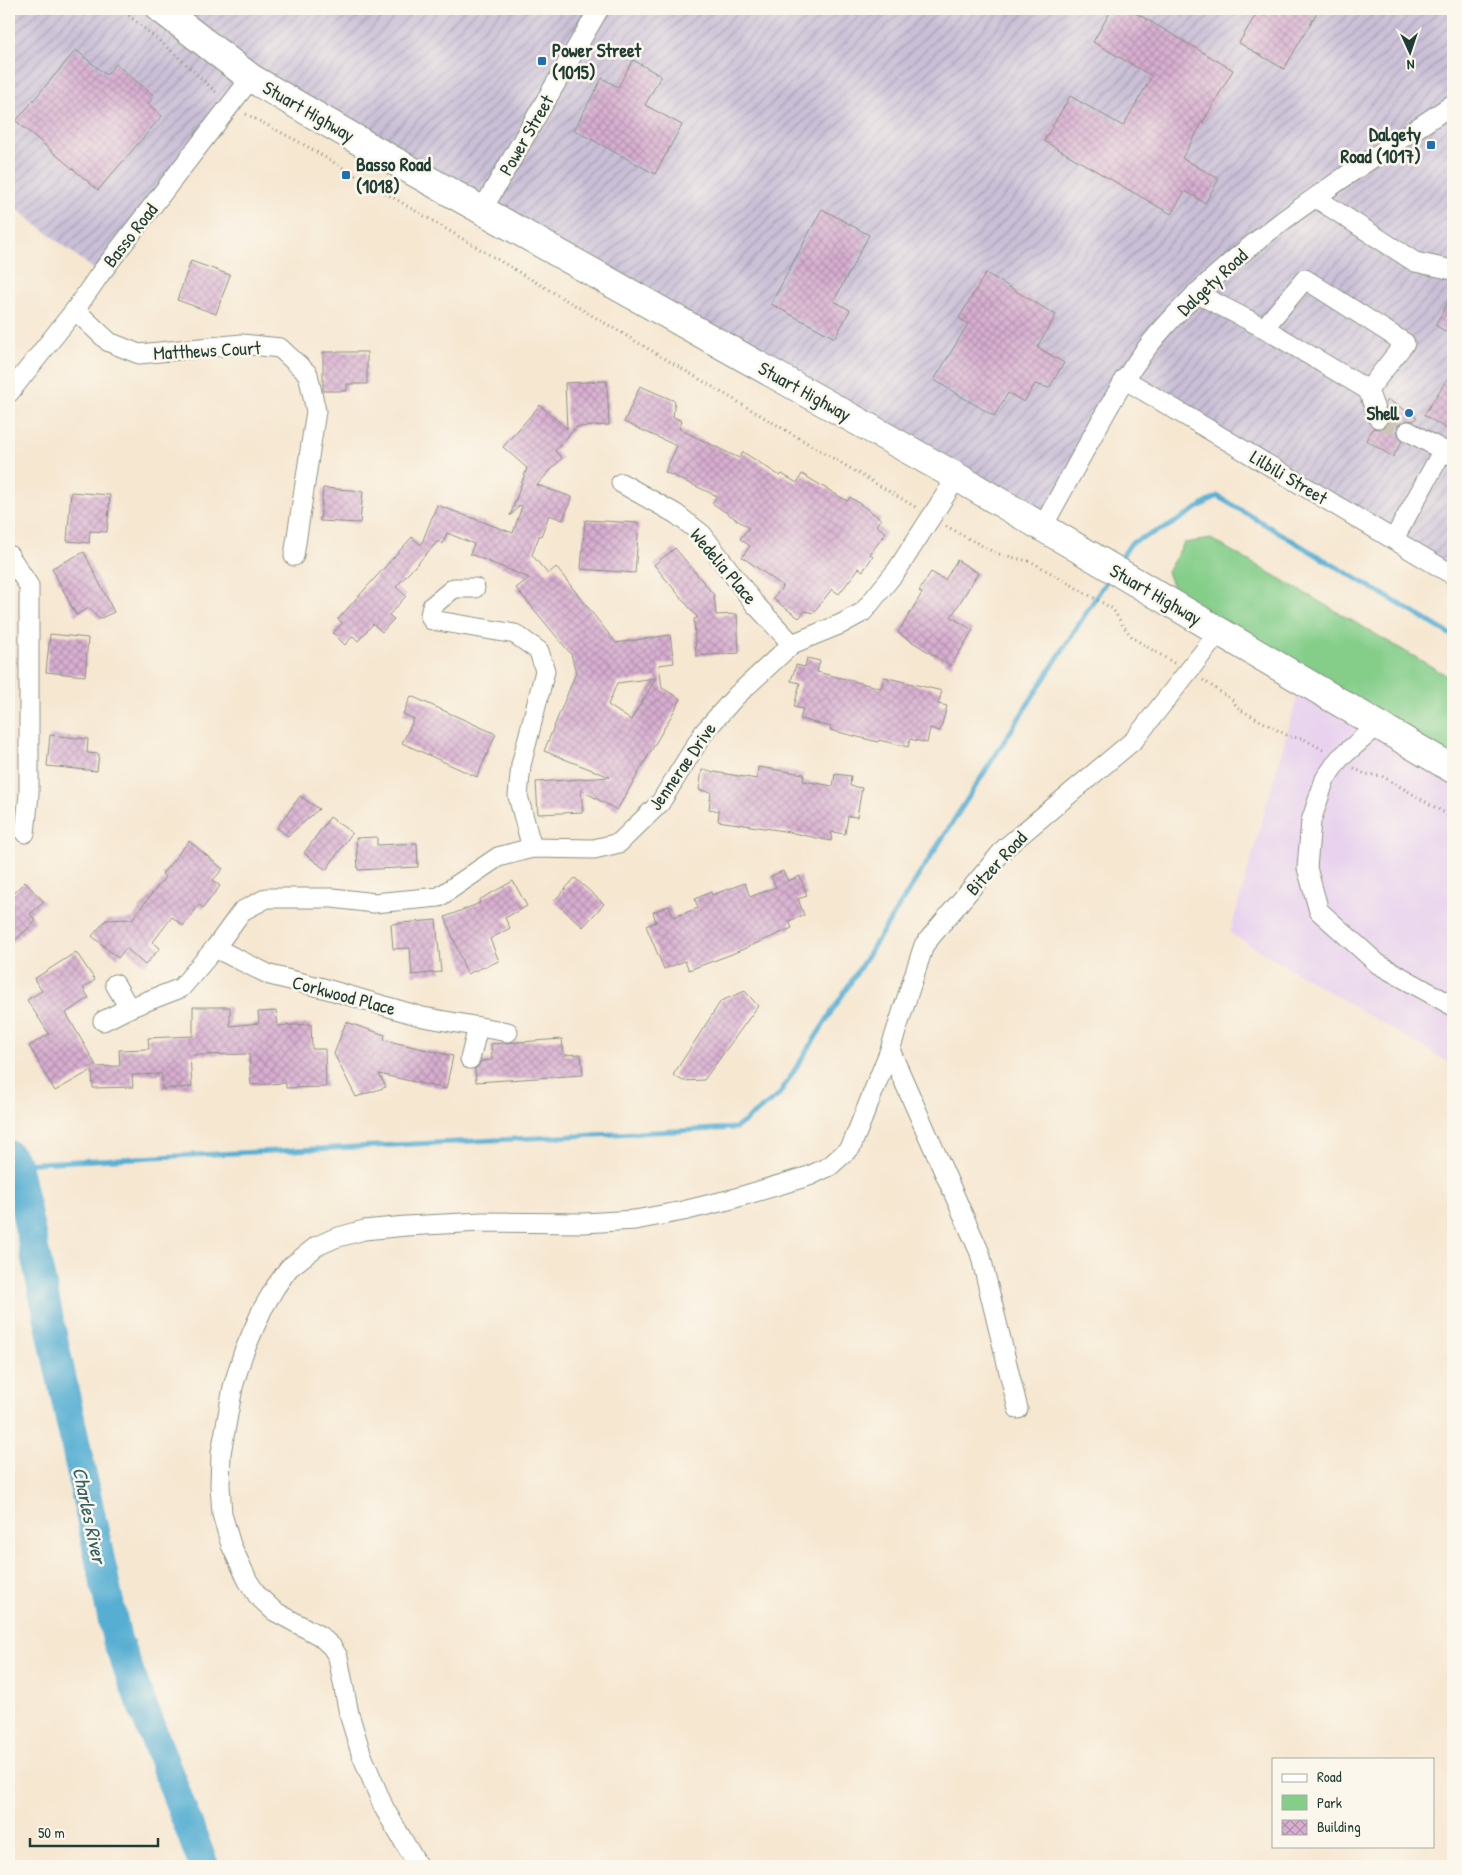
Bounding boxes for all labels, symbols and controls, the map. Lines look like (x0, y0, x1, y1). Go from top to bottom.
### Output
north arrow (1384, 28, 1434, 78)
place label: Power Street (1015) (552, 37, 643, 85)
marker: Power Street (1015) (536, 55, 548, 67)
text: N (1406, 56, 1415, 75)
street label: Stuart Highway (258, 74, 360, 148)
street label: Power Street (492, 90, 560, 180)
place label: Dalgety Road (1017) (1341, 121, 1421, 169)
marker: Dalgety Road (1017) (1425, 139, 1437, 151)
place label: Basso Road (1018) (356, 151, 431, 199)
marker: Basso Road (1018) (340, 169, 352, 181)
street label: Basso Road (97, 197, 164, 273)
street label: Dalgety Road (1171, 242, 1253, 321)
street label: Matthews Court (153, 334, 262, 366)
street label: Stuart Highway (754, 355, 856, 427)
place label: Shell (1367, 400, 1400, 426)
marker: Shell (1403, 407, 1415, 419)
street label: Lilbili Street (1245, 444, 1333, 511)
street label: Wedelia Place (684, 522, 764, 610)
street label: Stuart Highway (1105, 557, 1207, 631)
street label: Jennerae Drive (642, 717, 722, 815)
street label: Bitzer Road (960, 825, 1033, 901)
street label: Corkwood Place (290, 969, 399, 1021)
water label: Charles River (67, 1464, 114, 1568)
legend (1272, 1758, 1434, 1848)
text: Road (1317, 1766, 1342, 1787)
text: Park (1317, 1792, 1342, 1813)
scale bar (30, 1815, 158, 1847)
text: Building (1317, 1816, 1361, 1837)
text: 50 m (38, 1822, 65, 1843)

